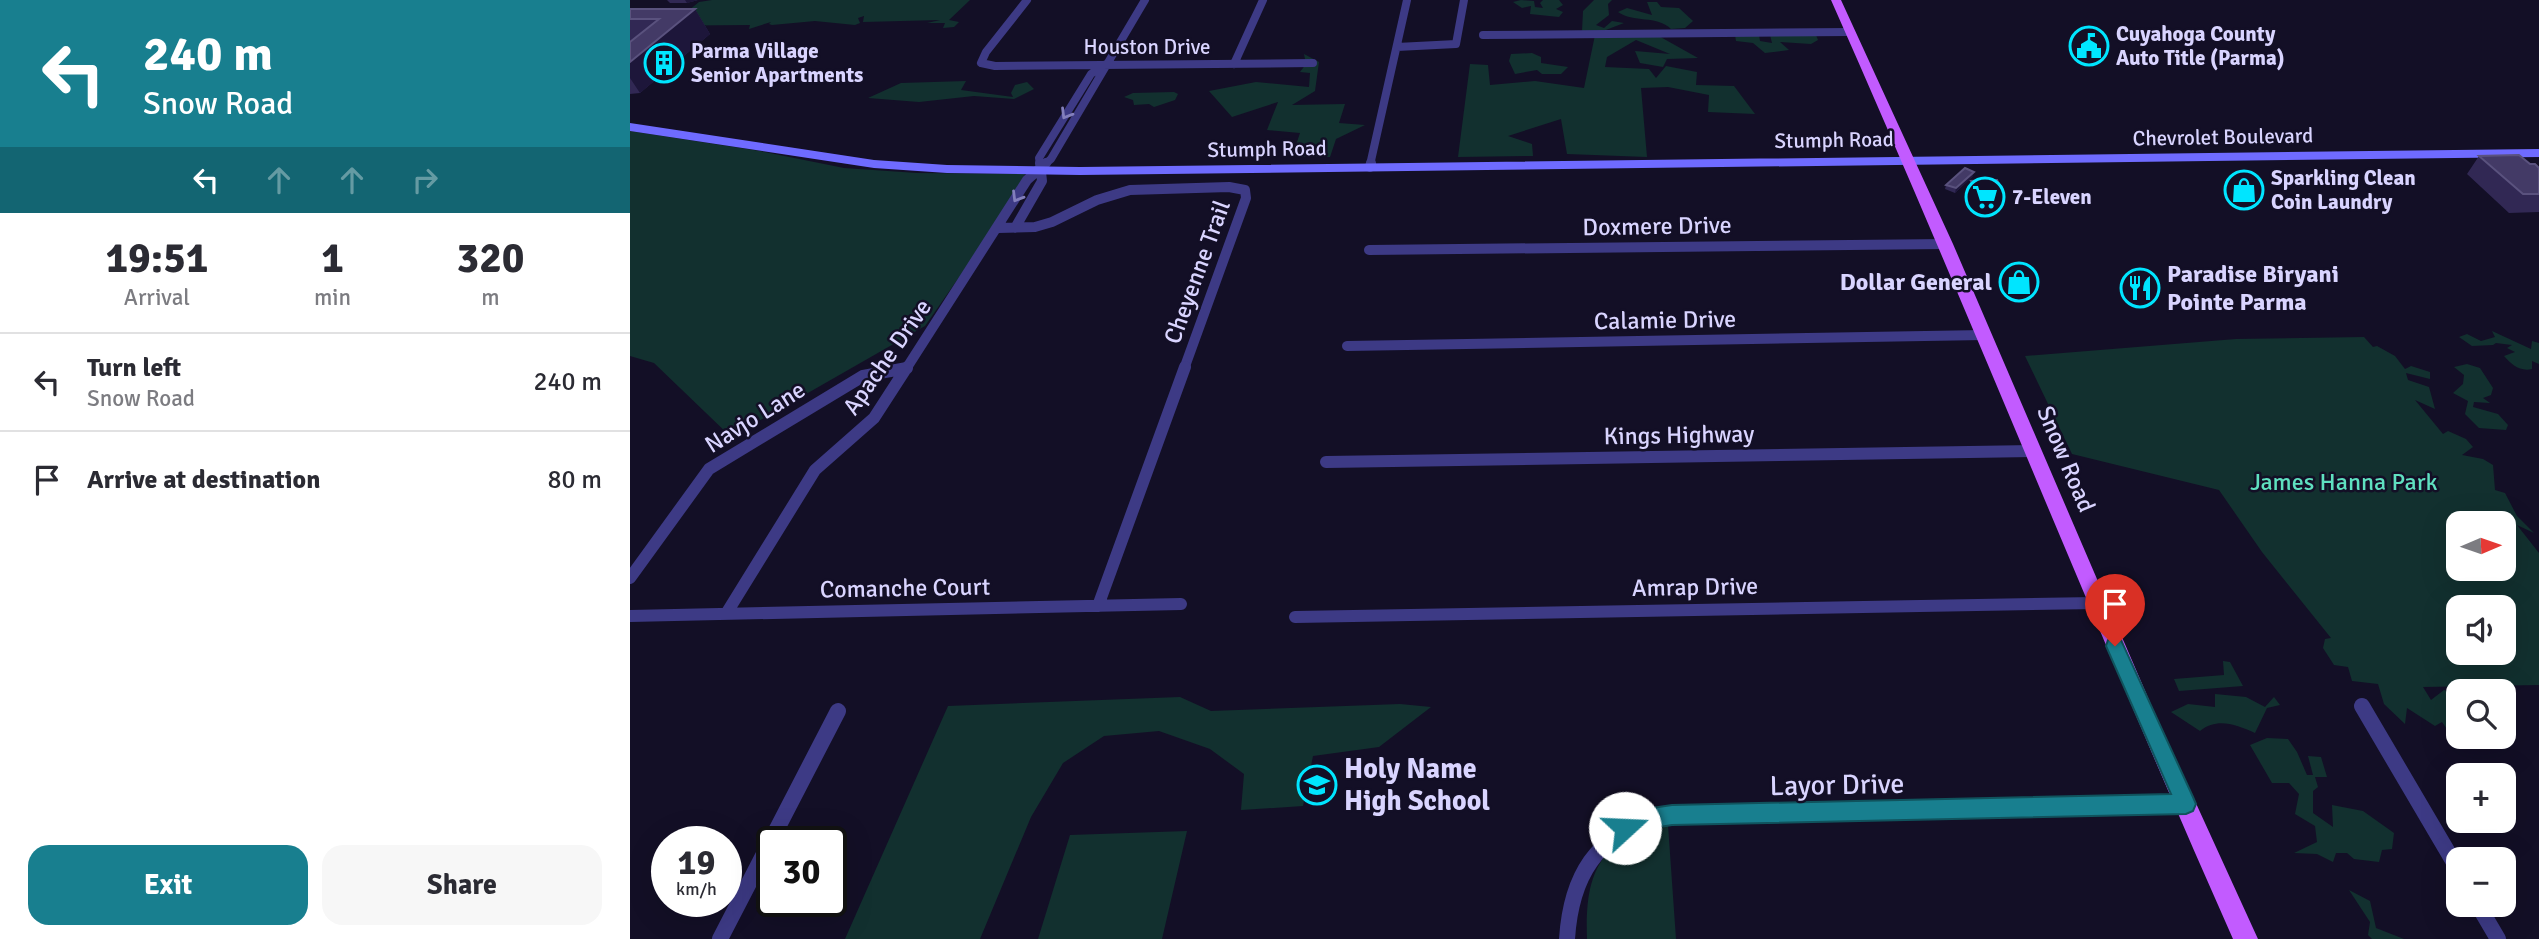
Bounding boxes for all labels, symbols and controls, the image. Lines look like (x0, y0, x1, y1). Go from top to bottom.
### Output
place label: Cuyahoga County Auto Title (Parma) (2116, 21, 2285, 71)
text: 240 m (143, 24, 273, 84)
public building icon: Cuyahoga County Auto Title (Parma) (2068, 25, 2110, 67)
icon: left (28, 28, 119, 119)
street label: Houston Drive (1084, 34, 1210, 60)
place label: Parma Village Senior Apartments (691, 38, 863, 88)
building icon: Parma Village Senior Apartments (643, 42, 685, 84)
text: Snow Road (143, 84, 293, 123)
one-way arrow (1062, 106, 1075, 119)
street label: Chevrolet Boulevard (2132, 122, 2314, 152)
street label: Stumph Road (1774, 126, 1894, 154)
street label: Stumph Road (1207, 135, 1327, 163)
icon: left (187, 161, 225, 199)
icon: ahead (260, 161, 298, 199)
icon: ahead (333, 161, 371, 199)
icon: right (406, 161, 444, 199)
place label: Sparkling Clean Coin Laundry (2271, 165, 2416, 215)
shop icon: Sparkling Clean Coin Laundry (2223, 169, 2265, 211)
supermarket icon: 7-Eleven (1964, 176, 2006, 218)
place label: 7-Eleven (2012, 184, 2092, 210)
one-way arrow (1012, 190, 1025, 203)
street label: Cheyenne Trail (1157, 196, 1237, 348)
street label: Doxmere Drive (1582, 210, 1732, 242)
text: 19:51 (105, 233, 209, 284)
text: 1 (321, 233, 344, 284)
text: 320 (456, 233, 525, 284)
place label: Paradise Biryani Pointe Parma (2167, 259, 2339, 317)
shop icon: Dollar General (1998, 261, 2040, 303)
place label: Dollar General (1840, 267, 1992, 297)
restaurant icon: Paradise Biryani Pointe Parma (2119, 267, 2161, 309)
text: Arrival (124, 283, 190, 312)
text: min (314, 283, 351, 312)
text: m (481, 283, 500, 312)
street label: Apache Drive (836, 293, 938, 421)
street label: Calamie Drive (1594, 304, 1736, 336)
text: Turn left (87, 352, 181, 384)
icon: left (28, 363, 66, 401)
text: 240 m (533, 366, 602, 398)
street label: Navjo Lane (699, 374, 811, 460)
text: Snow Road (87, 384, 195, 413)
street label: Snow Road (2030, 401, 2102, 517)
street label: Kings Highway (1603, 419, 1755, 451)
icon: arrive (28, 461, 66, 499)
text: Arrive at destination (87, 464, 320, 496)
text: 80 m (547, 464, 602, 496)
park label: James Hanna Park (2250, 467, 2438, 497)
north arrow (2446, 511, 2516, 581)
map controls (2446, 511, 2516, 917)
street label: Amrap Drive (1632, 571, 1758, 603)
street label: Comanche Court (819, 572, 991, 604)
pin (2085, 574, 2145, 646)
icon: arrive (2096, 585, 2134, 623)
button: sound (2446, 595, 2516, 665)
button: search (2446, 679, 2516, 749)
place label: Holy Name High School (1344, 752, 1490, 818)
button: + (2446, 763, 2516, 833)
school or university icon: Holy Name High School (1296, 764, 1338, 806)
street label: Layor Drive (1769, 767, 1905, 803)
position arrow (1588, 791, 1662, 865)
speed limit sign: 30 (756, 826, 847, 917)
text: 19 (678, 841, 715, 884)
button: Exit (28, 845, 308, 925)
button: Share (322, 845, 602, 925)
button: − (2446, 847, 2516, 917)
text: km/h (676, 878, 717, 900)

